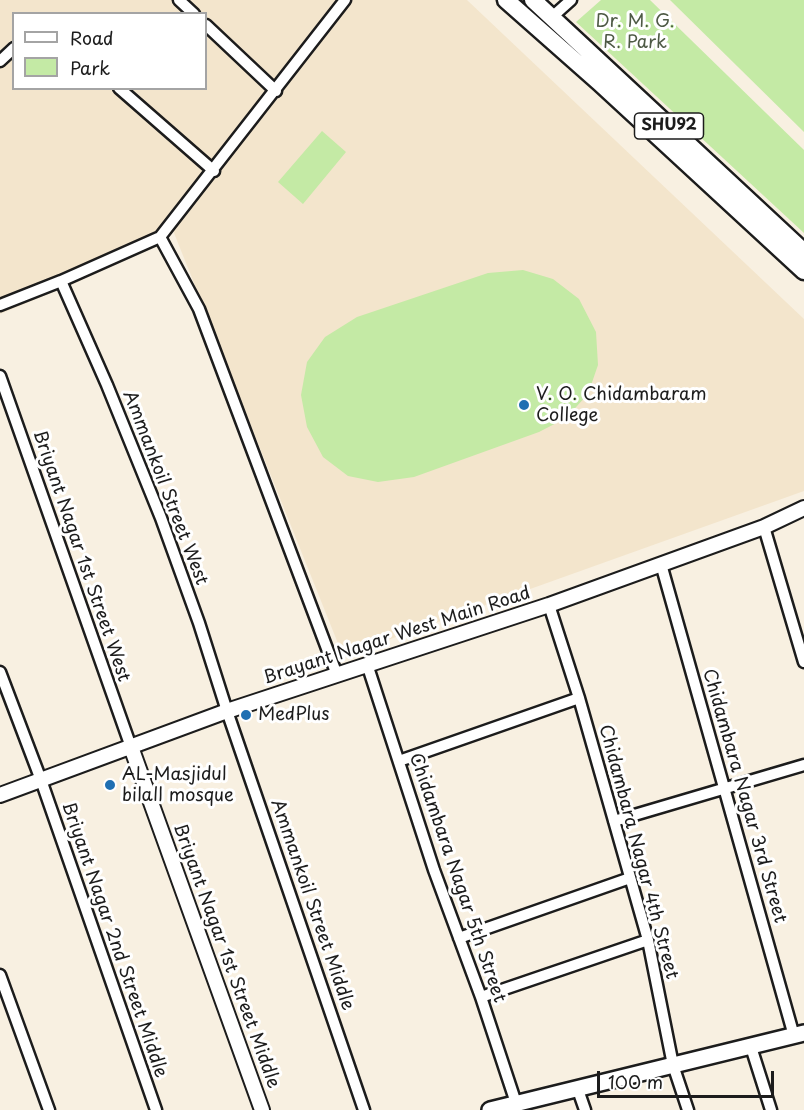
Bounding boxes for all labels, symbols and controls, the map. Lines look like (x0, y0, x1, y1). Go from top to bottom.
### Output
park label: Dr. M. G. R. Park (596, 11, 674, 54)
legend (12, 12, 207, 90)
text: Road (70, 24, 114, 51)
text: Park (70, 54, 110, 81)
road number: SHU92 (634, 113, 704, 139)
place label: V. O. Chidambaram College (536, 384, 707, 426)
street label: Ammankoil Street West (118, 388, 212, 588)
marker: V. O. Chidambaram College (517, 398, 531, 412)
street label: Briyant Nagar 1st Street West (28, 427, 134, 685)
street label: Brayant Nagar West Main Road (261, 583, 533, 689)
street label: Chidambara Nagar 3rd Street (697, 666, 791, 926)
place label: MedPlus (258, 704, 330, 726)
marker: MedPlus (239, 708, 253, 722)
street label: Chidambara Nagar 4th Street (594, 722, 682, 982)
street label: Chidambara Nagar 5th Street (404, 750, 510, 1006)
place label: AL-Masjidul bilall mosque (122, 764, 234, 806)
marker: AL-Masjidul bilall mosque (103, 778, 117, 792)
street label: Ammankoil Street Middle (266, 796, 358, 1014)
street label: Briyant Nagar 2nd Street Middle (57, 799, 171, 1081)
street label: Briyant Nagar 1st Street Middle (168, 821, 284, 1091)
scale bar (600, 1059, 777, 1097)
text: 100 m (608, 1068, 663, 1095)

